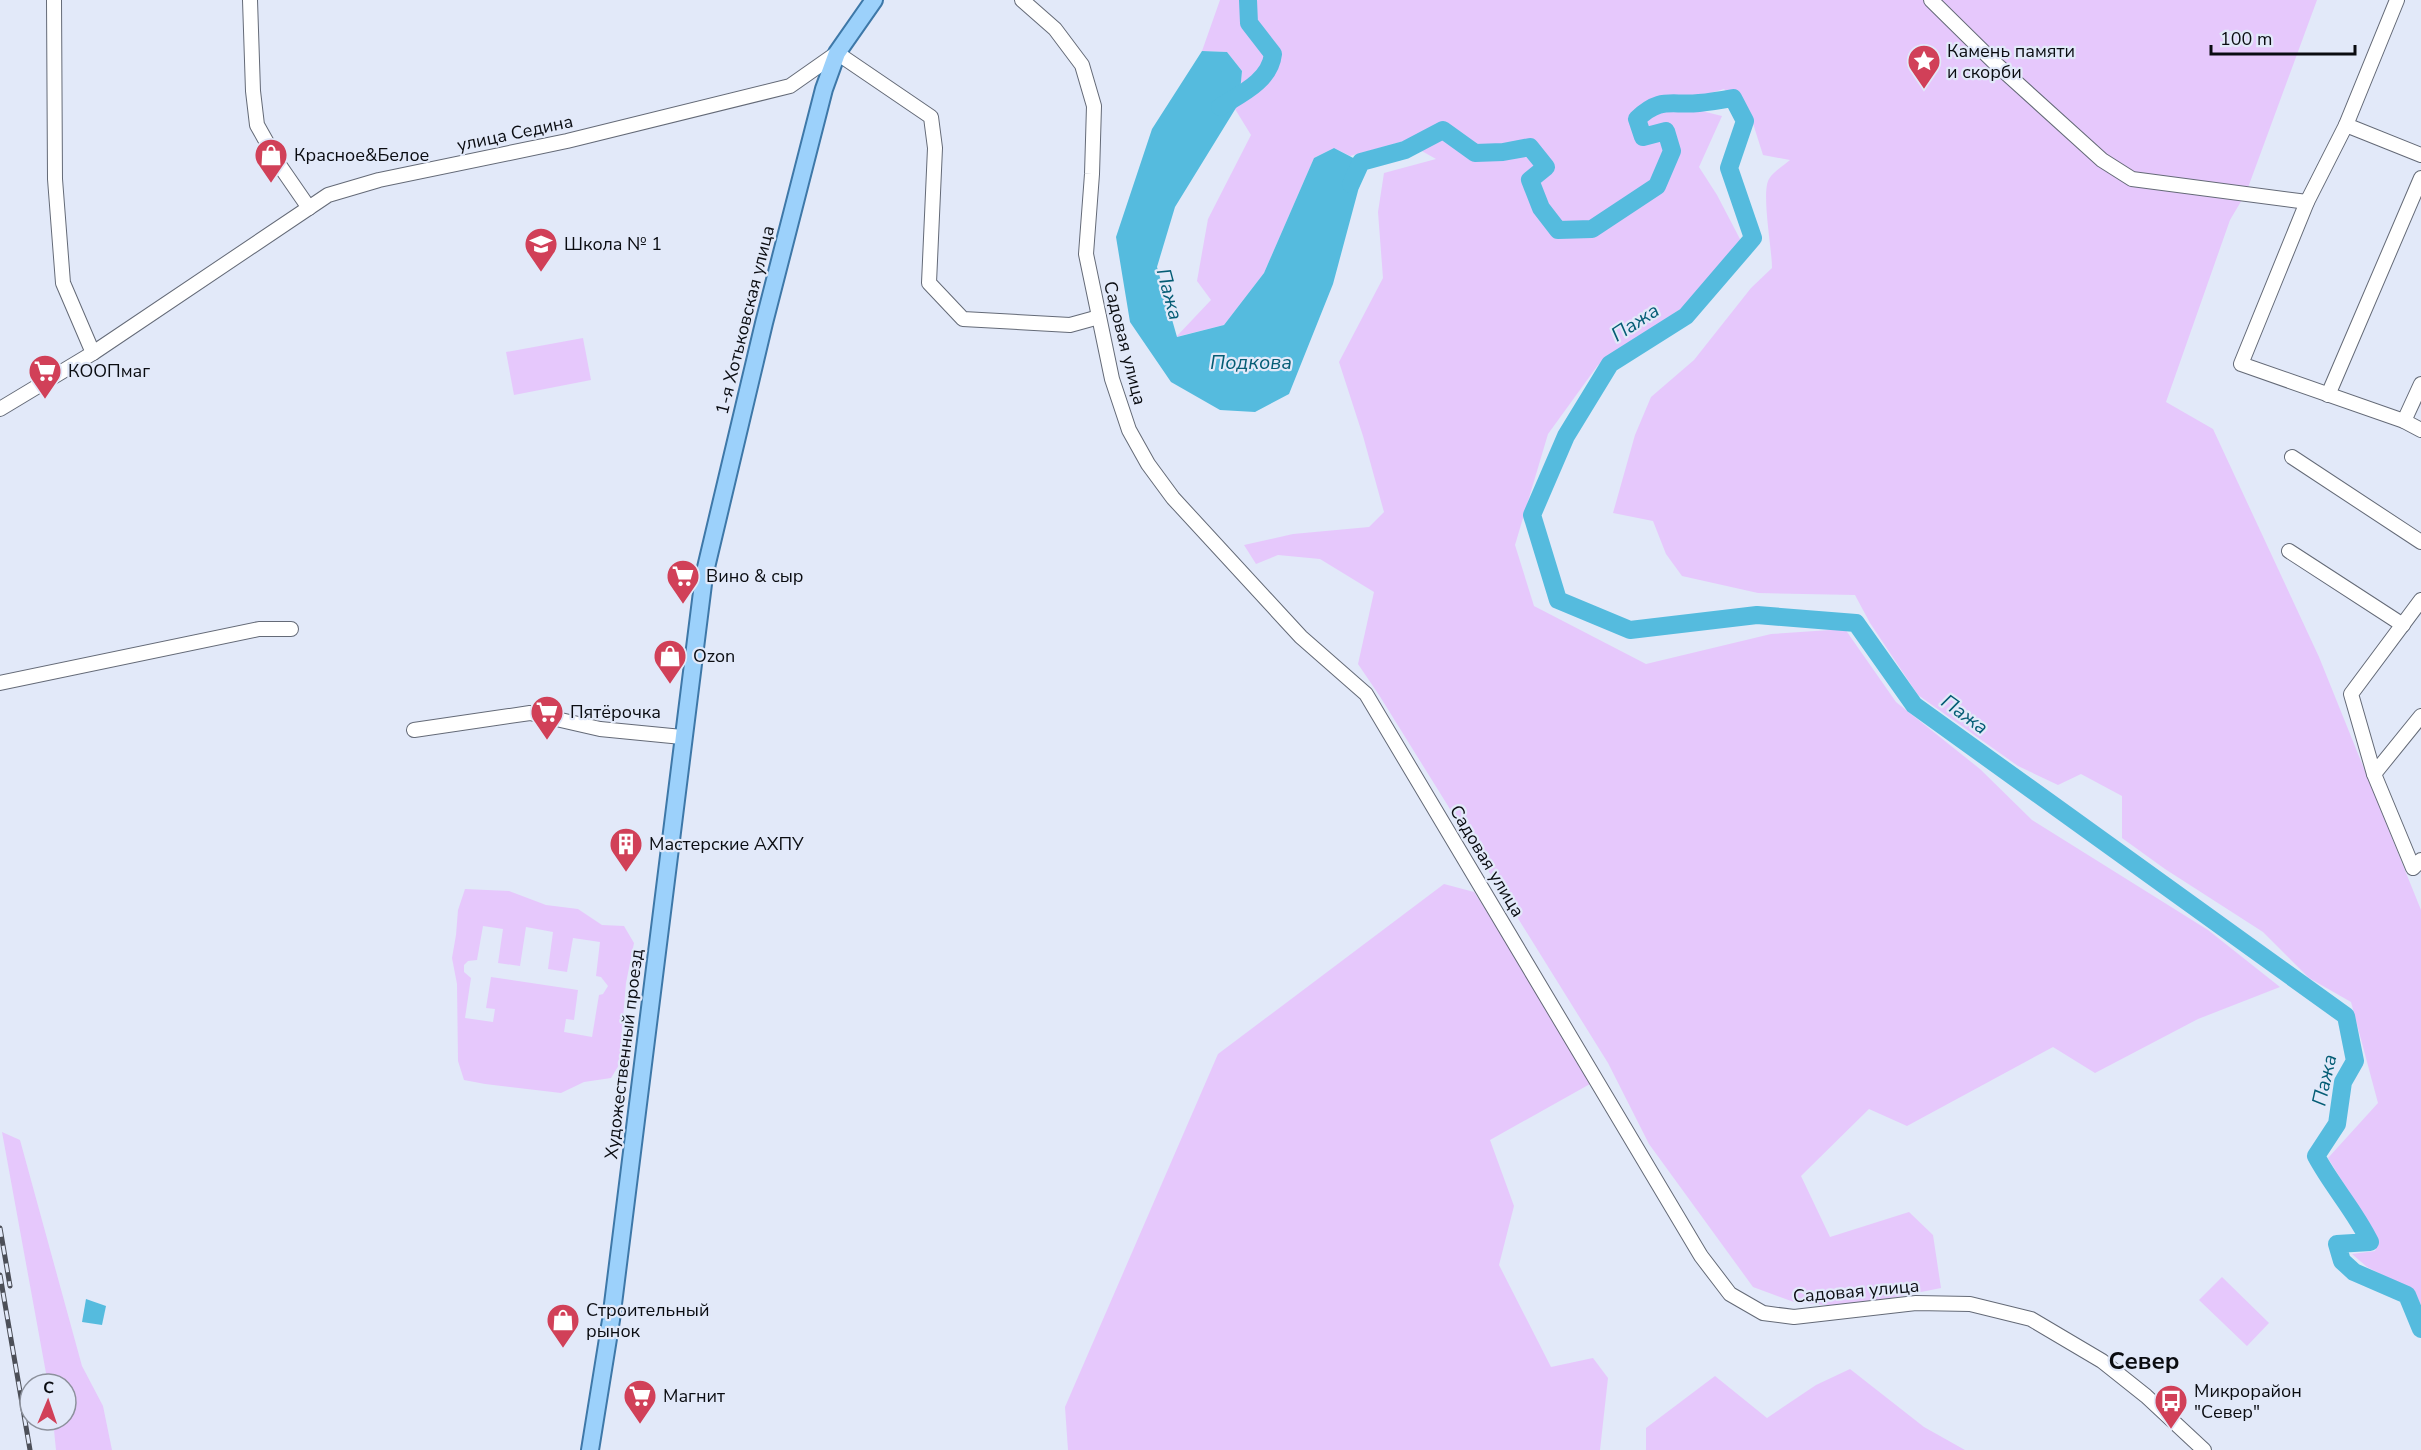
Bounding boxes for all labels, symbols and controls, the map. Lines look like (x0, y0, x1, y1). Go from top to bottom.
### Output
scale bar (2211, 18, 2355, 56)
text: 100 m (2220, 27, 2272, 51)
place label: Камень памяти и скорби (1947, 39, 2075, 84)
place icon: Камень памяти и скорби (1906, 43, 1942, 90)
street label: улица Седина (455, 109, 575, 157)
shop icon: Красное&Белое (253, 137, 289, 184)
place label: Красное&Белое (294, 143, 429, 167)
street label: 1-я Хотьковская улица (710, 223, 780, 417)
school or university icon: Школа № 1 (523, 226, 559, 273)
place label: Школа № 1 (564, 232, 662, 256)
water label: Пажа (1150, 265, 1189, 323)
street label: Садовая улица (1098, 279, 1152, 407)
water label: Пажа (1606, 297, 1665, 348)
water label: Подкова (1210, 349, 1292, 376)
supermarket icon: КООПмаг (27, 353, 63, 400)
place label: КООПмаг (68, 359, 150, 383)
supermarket icon: Вино & сыр (665, 558, 701, 605)
place label: Вино & сыр (706, 564, 804, 588)
shop icon: Ozon (652, 638, 688, 685)
place label: Ozon (693, 644, 735, 668)
water label: Пажа (1936, 688, 1994, 741)
supermarket icon: Пятёрочка (529, 694, 565, 741)
place label: Пятёрочка (570, 700, 661, 724)
street label: Садовая улица (1444, 801, 1530, 921)
building icon: Мастерские АХПУ (608, 826, 644, 873)
place label: Мастерские АХПУ (649, 832, 804, 856)
street label: Художественный проезд (599, 947, 649, 1161)
water label: Пажа (2305, 1052, 2344, 1109)
street label: Садовая улица (1792, 1274, 1920, 1308)
place label: Строительный рынок (586, 1298, 709, 1343)
shop icon: Строительный рынок (545, 1302, 581, 1349)
district label: Север (2108, 1345, 2180, 1377)
north arrow (18, 1372, 78, 1432)
text: С (43, 1377, 54, 1399)
supermarket icon: Магнит (622, 1378, 658, 1425)
place label: Микрорайон "Север" (2194, 1379, 2302, 1424)
bus stop icon: Микрорайон "Север" (2153, 1383, 2189, 1430)
place label: Магнит (663, 1384, 725, 1408)

